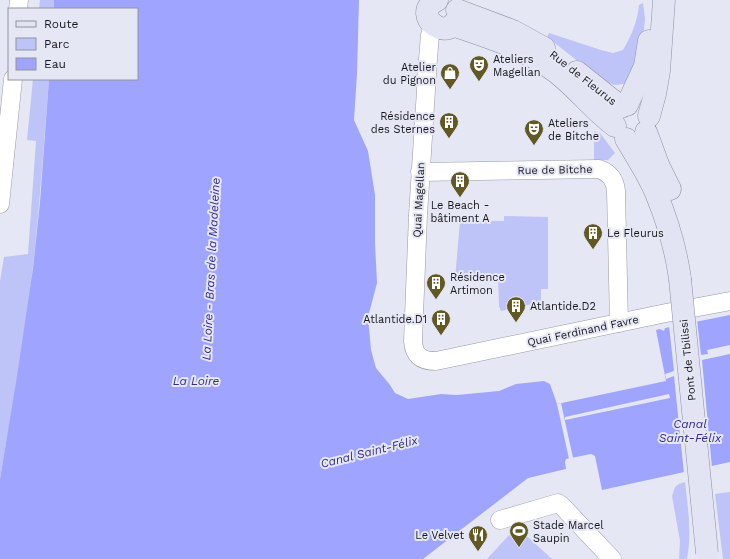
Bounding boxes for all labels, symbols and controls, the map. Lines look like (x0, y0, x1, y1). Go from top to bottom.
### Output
legend (8, 8, 138, 80)
text: Route (44, 17, 78, 31)
text: Parc (44, 37, 70, 51)
street label: Rue de Fleurus (547, 48, 619, 108)
place label: Ateliers Magellan (493, 53, 541, 79)
theatre icon: Ateliers Magellan (468, 54, 490, 82)
text: Eau (44, 57, 66, 71)
place label: Atelier du Pignon (383, 61, 437, 87)
shop icon: Atelier du Pignon (439, 62, 461, 90)
place label: Résidence des Sternes (371, 110, 435, 136)
building icon: Résidence des Sternes (438, 111, 460, 139)
place label: Ateliers de Bitche (548, 117, 599, 143)
theatre icon: Ateliers de Bitche (523, 118, 545, 146)
street label: Quai Magellan (411, 162, 427, 238)
street label: Rue de Bitche (517, 163, 593, 177)
building icon: Le Beach - bâtiment A (449, 170, 471, 198)
water label: La Loire - Bras de la Madeleine (199, 177, 223, 361)
place label: Le Beach - bâtiment A (430, 199, 490, 225)
building icon: Le Fleurus (582, 222, 604, 250)
place label: Le Fleurus (607, 227, 664, 240)
place label: Résidence Artimon (450, 271, 505, 297)
building icon: Résidence Artimon (425, 272, 447, 300)
building icon: Atlantide.D2 (505, 295, 527, 323)
place label: Atlantide.D2 (530, 300, 596, 313)
building icon: Atlantide.D1 (430, 308, 452, 336)
place label: Atlantide.D1 (363, 313, 427, 326)
street label: Quai Ferdinand Favre (526, 313, 640, 349)
street label: Pont de Tbilissi (677, 318, 699, 401)
water label: La Loire (173, 374, 219, 388)
water label: Canal Saint-Félix (659, 417, 722, 445)
water label: Canal Saint-Félix (319, 433, 420, 471)
place label: Stade Marcel Saupin (533, 519, 604, 545)
sports icon: Stade Marcel Saupin (508, 520, 530, 548)
restaurant icon: Le Velvet (467, 524, 489, 552)
place label: Le Velvet (415, 529, 464, 542)

